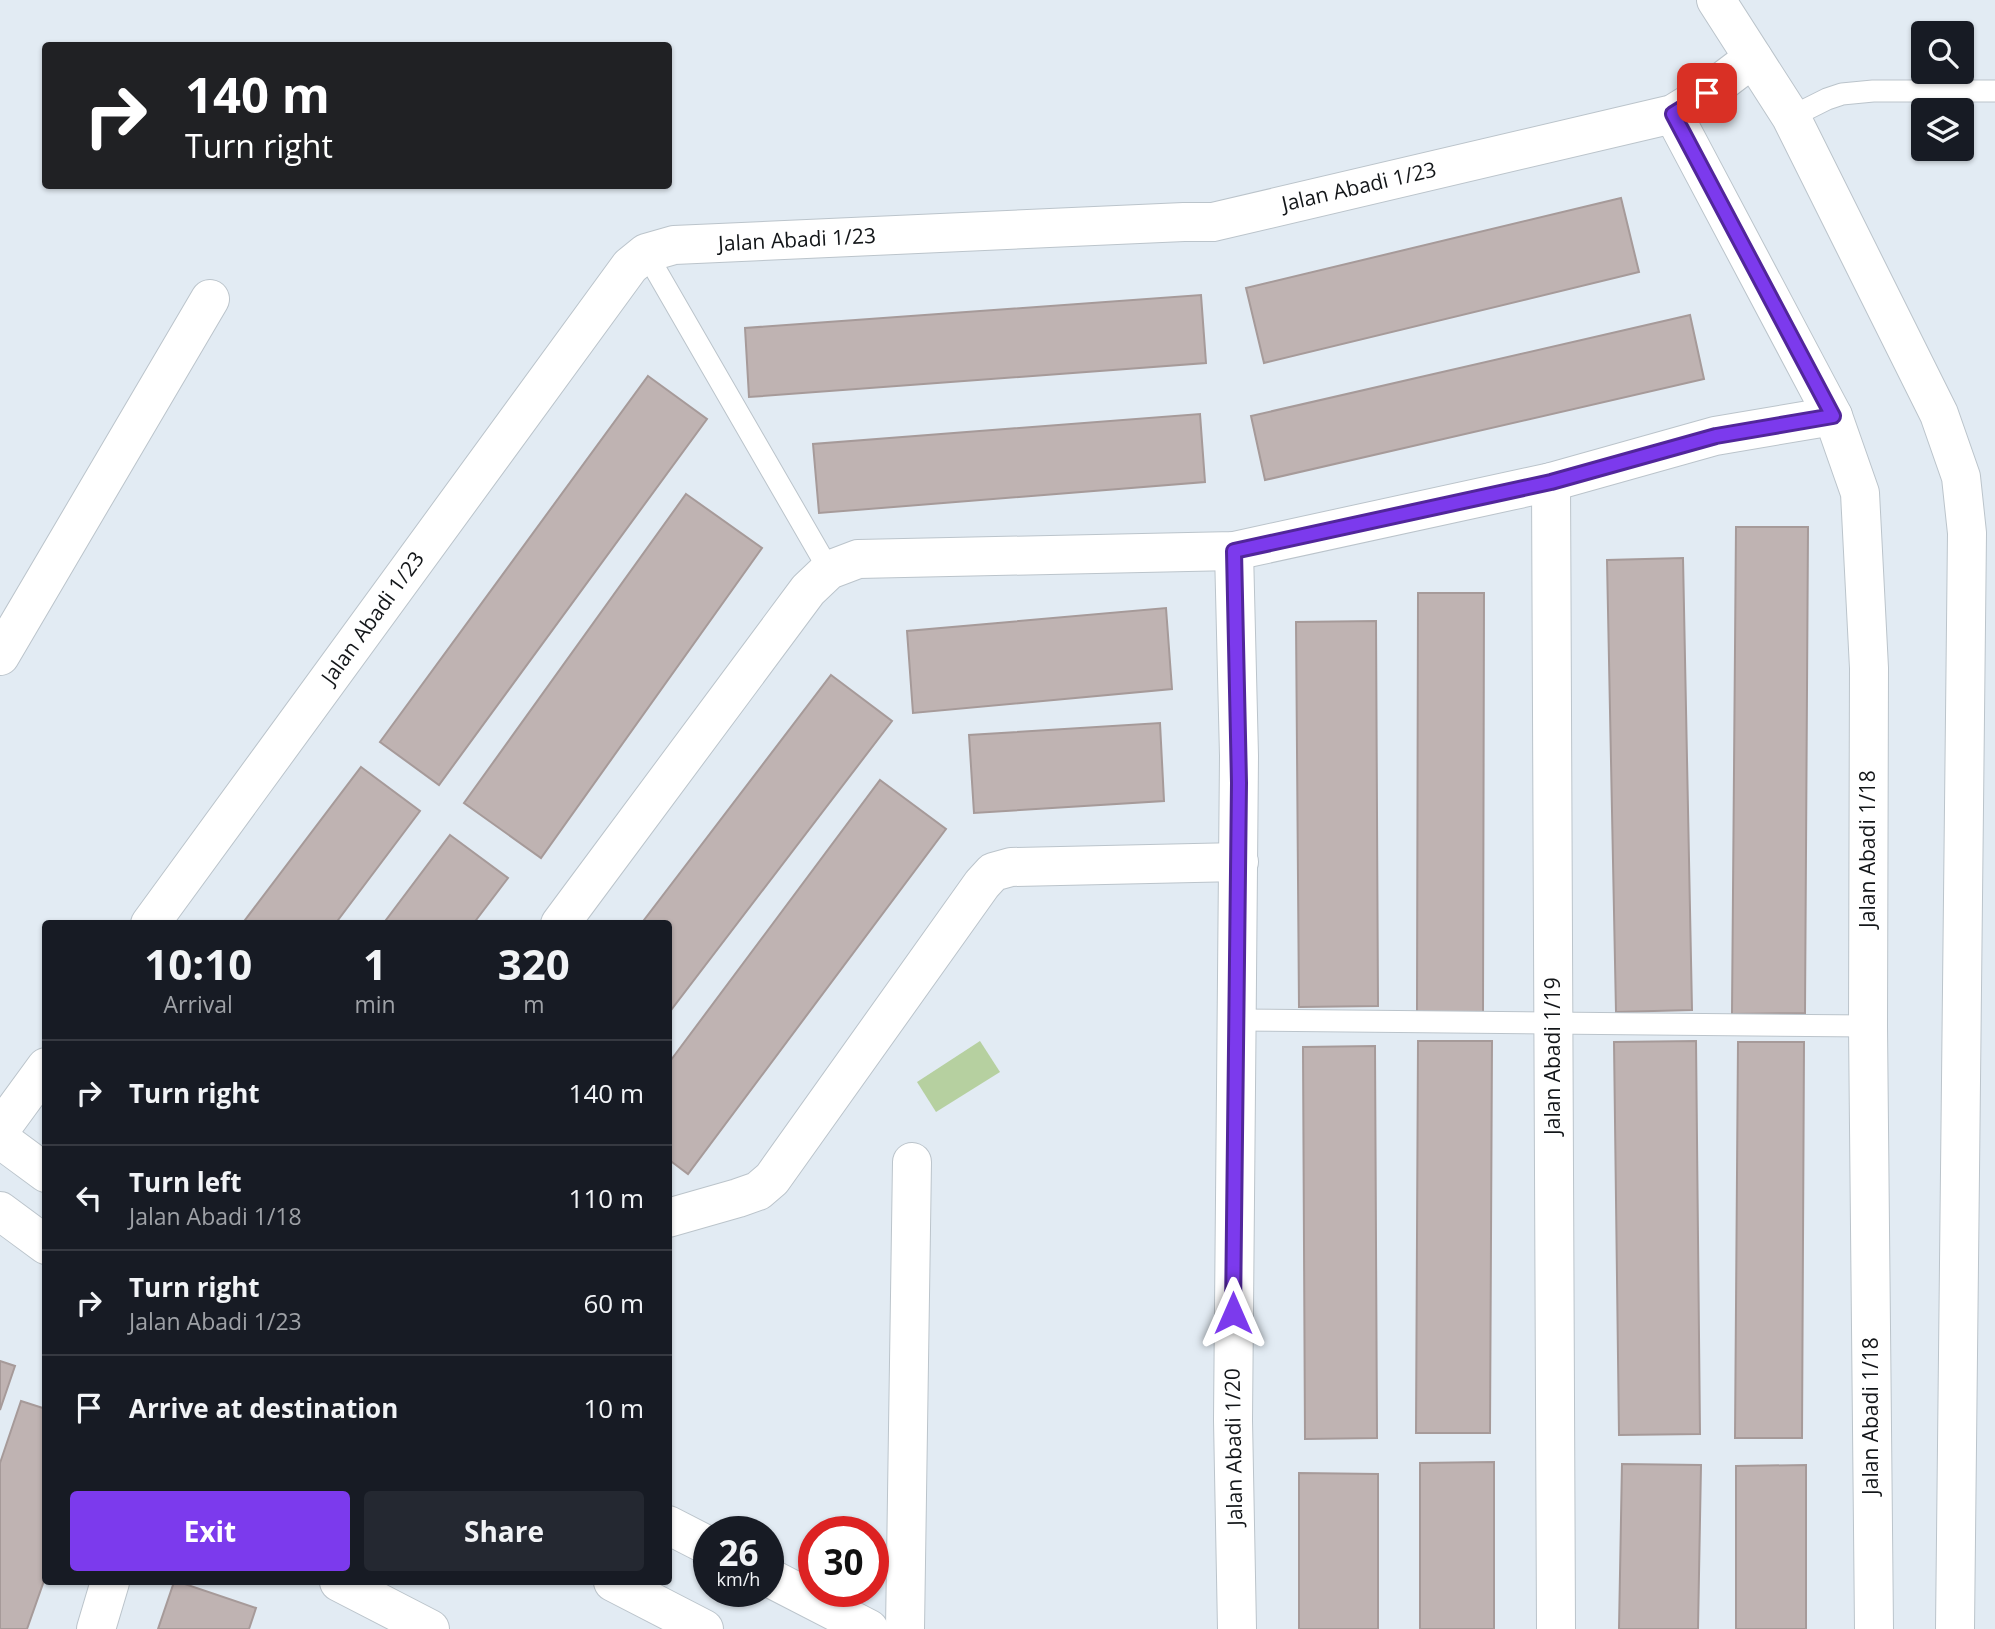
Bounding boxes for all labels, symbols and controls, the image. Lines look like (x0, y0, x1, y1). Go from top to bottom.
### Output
map controls (1911, 21, 1974, 161)
button: search (1911, 21, 1974, 84)
text: 140 m (185, 61, 330, 127)
pin (1677, 63, 1737, 123)
icon: right (70, 70, 161, 161)
icon: arrive (1688, 74, 1726, 112)
button: layers (1911, 98, 1974, 161)
text: Turn right (185, 124, 333, 167)
street label: Jalan Abadi 1/23 (1277, 155, 1439, 218)
street label: Jalan Abadi 1/23 (715, 221, 876, 257)
street label: Jalan Abadi 1/23 (313, 545, 430, 691)
street label: Jalan Abadi 1/18 (1853, 770, 1881, 930)
text: 10:10 (144, 935, 252, 992)
text: 1 (363, 935, 387, 992)
text: 320 (498, 935, 570, 992)
street label: Jalan Abadi 1/19 (1538, 977, 1566, 1137)
text: Arrival (164, 988, 233, 1020)
text: min (354, 988, 396, 1020)
text: m (523, 988, 544, 1020)
icon: right (70, 1074, 108, 1112)
text: Turn right (129, 1075, 260, 1111)
text: 140 m (569, 1075, 644, 1111)
text: Turn left (129, 1164, 241, 1200)
icon: left (70, 1179, 108, 1217)
text: 110 m (569, 1180, 644, 1216)
text: Jalan Abadi 1/18 (129, 1200, 302, 1232)
text: Turn right (129, 1269, 260, 1305)
position arrow (1196, 1276, 1270, 1350)
icon: right (70, 1284, 108, 1322)
text: 60 m (583, 1285, 644, 1321)
text: Jalan Abadi 1/23 (129, 1305, 302, 1337)
street label: Jalan Abadi 1/18 (1856, 1337, 1884, 1497)
street label: Jalan Abadi 1/20 (1218, 1368, 1248, 1528)
icon: arrive (70, 1389, 108, 1427)
text: Arrive at destination (129, 1390, 398, 1426)
text: 10 m (583, 1390, 644, 1426)
button: Exit (70, 1491, 350, 1571)
button: Share (364, 1491, 644, 1571)
speed limit sign: 30 (798, 1516, 889, 1607)
text: 26 (718, 1529, 759, 1576)
text: km/h (717, 1567, 760, 1591)

